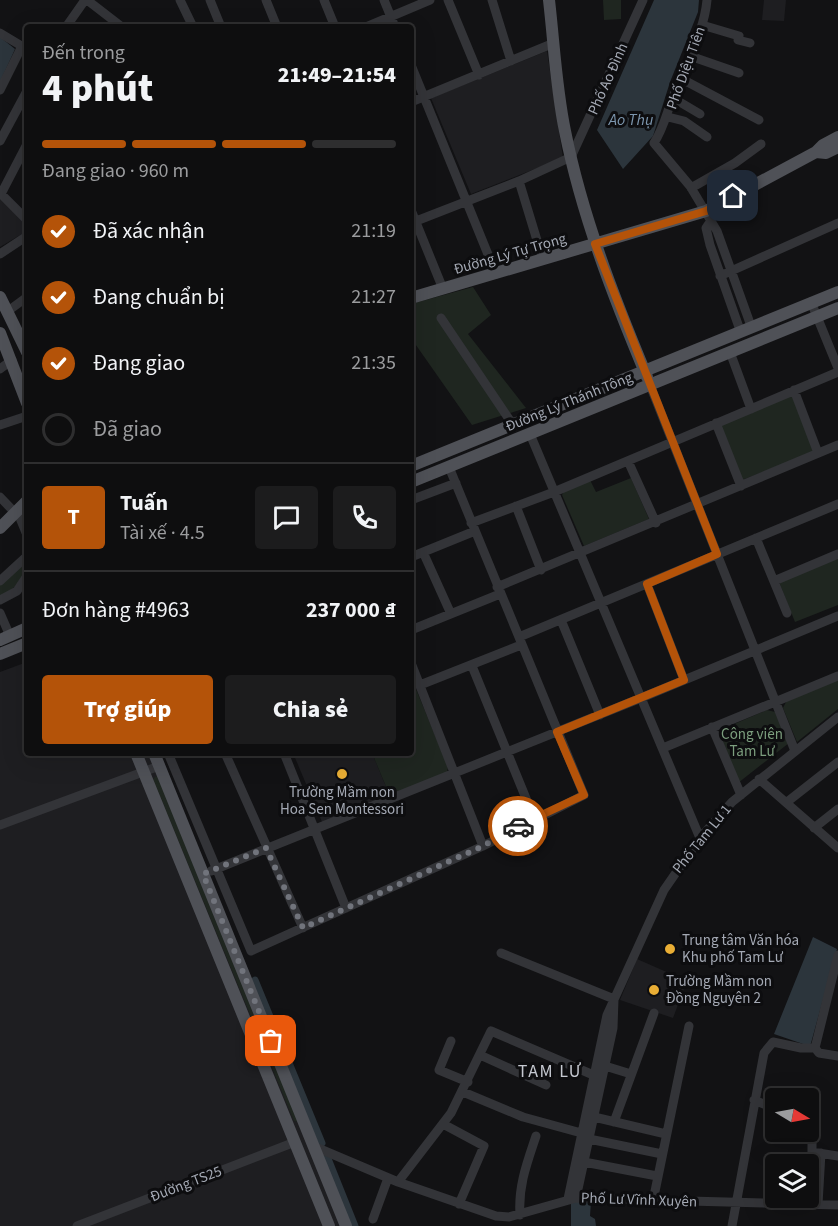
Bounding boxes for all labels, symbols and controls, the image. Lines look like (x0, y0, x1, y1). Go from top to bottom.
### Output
street label: Phố Diệu Tiên (661, 24, 711, 112)
text: Đến trong (42, 39, 125, 67)
street label: Phố Ao Đình (583, 40, 633, 118)
text: 21:49–21:54 (278, 59, 396, 91)
text: 4 phút (42, 61, 153, 117)
water label: Ao Thụ (608, 109, 653, 131)
text: Đang giao · 960 m (42, 157, 189, 185)
pin (707, 170, 758, 221)
icon: home (716, 179, 749, 212)
icon: check (42, 215, 75, 248)
text: Đã xác nhận (93, 215, 205, 247)
text: 21:19 (351, 217, 396, 245)
street label: Đường Lý Tự Trọng (451, 228, 569, 280)
icon: check (42, 281, 75, 314)
text: Đang chuẩn bị (93, 281, 225, 313)
text: 21:27 (351, 283, 396, 311)
icon: check (42, 347, 75, 380)
text: Đang giao (93, 347, 185, 379)
text: 21:35 (351, 349, 396, 377)
street label: Đường Lý Thánh Tông (502, 367, 636, 437)
text: Đã giao (93, 413, 162, 445)
button: chat (255, 486, 318, 549)
button: phone (333, 486, 396, 549)
text: Tuấn (120, 487, 168, 519)
text: T (67, 501, 80, 533)
text: Tài xế · 4.5 (120, 519, 205, 547)
text: Đơn hàng #4963 (42, 594, 190, 626)
text: 237 000 ₫ (306, 594, 396, 626)
button: Trợ giúp (42, 675, 213, 744)
button: Chia sẻ (225, 675, 396, 744)
park label: Công viên Tam Lư (721, 724, 783, 762)
marker: Trường Mầm non Hoa Sen Montessori (335, 767, 349, 781)
place label: Trường Mầm non Hoa Sen Montessori (280, 782, 404, 820)
courier (488, 796, 548, 856)
street label: Phố Tam Lư 1 (668, 800, 736, 878)
icon: car (502, 810, 535, 843)
place label: Trung tâm Văn hóa Khu phố Tam Lư (682, 930, 799, 968)
marker: Trung tâm Văn hóa Khu phố Tam Lư (663, 942, 677, 956)
place label: Trường Mầm non Đồng Nguyên 2 (666, 971, 772, 1009)
marker: Trường Mầm non Đồng Nguyên 2 (647, 983, 661, 997)
pin (245, 1015, 296, 1066)
icon: bag (254, 1024, 287, 1057)
district label: TAM LƯ (518, 1059, 582, 1084)
north arrow (765, 1088, 819, 1142)
map controls (765, 1088, 819, 1208)
button: layers (765, 1154, 819, 1208)
street label: Đường TS25 (147, 1161, 225, 1207)
street label: Phố Lư Vĩnh Xuyên (581, 1187, 697, 1213)

